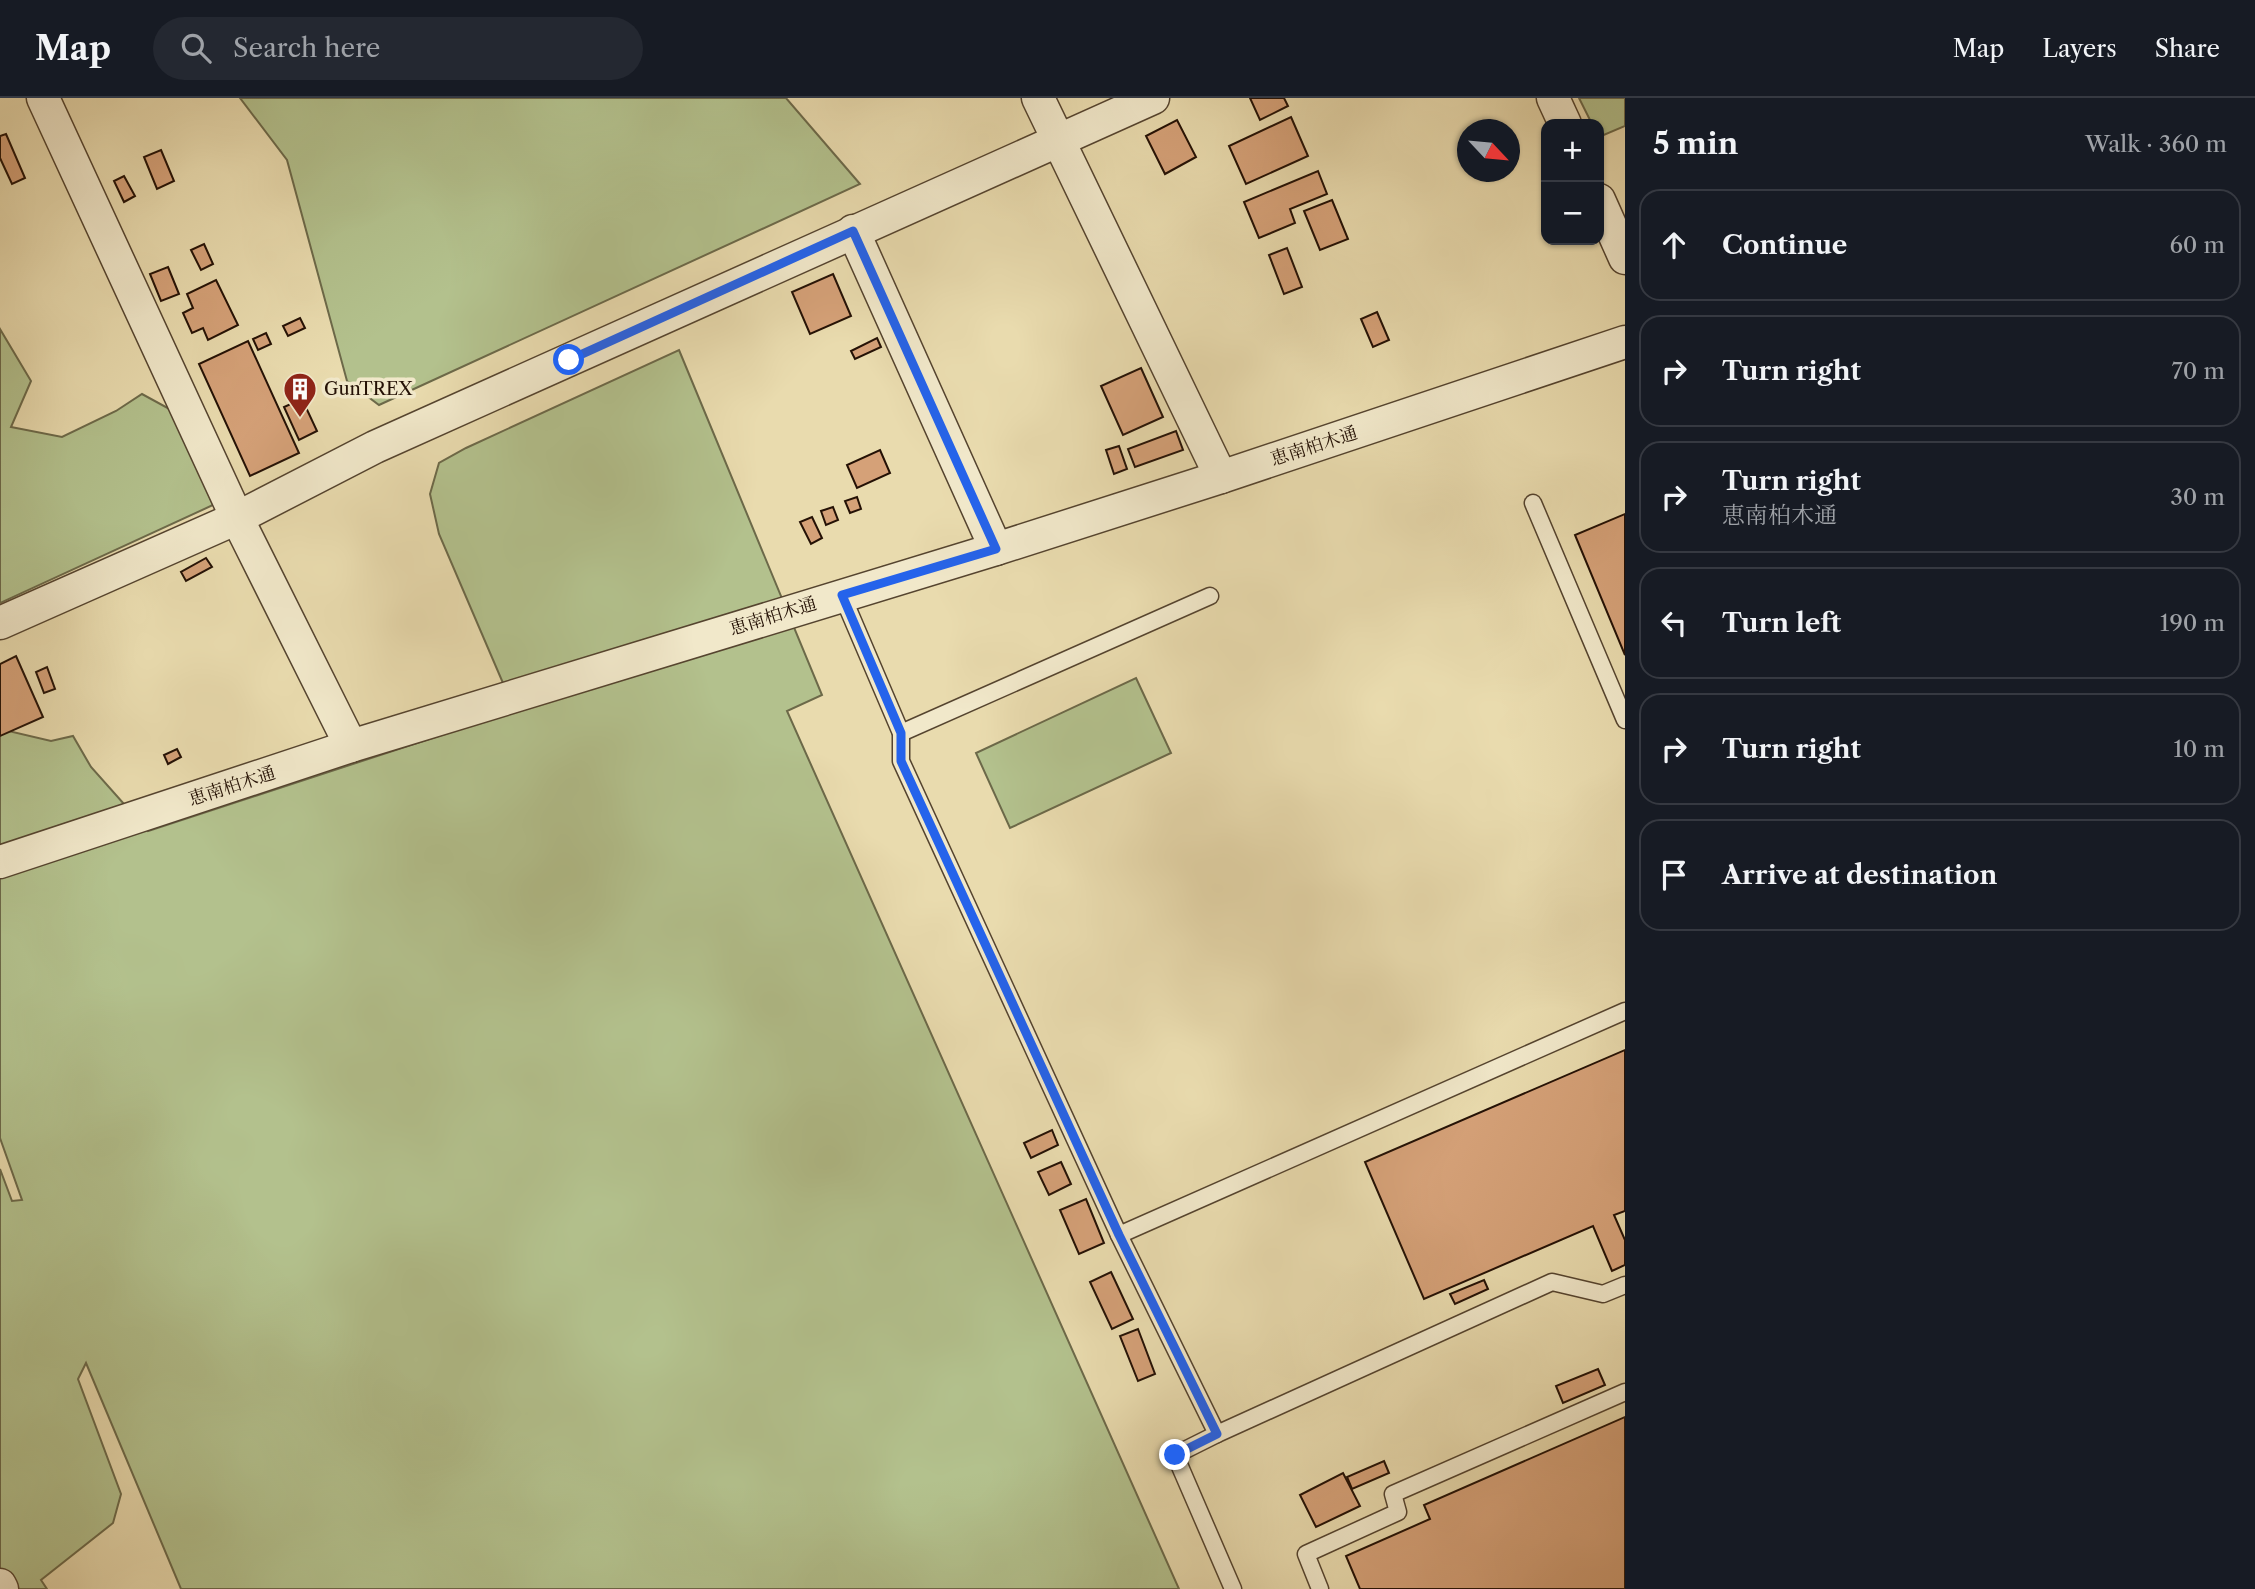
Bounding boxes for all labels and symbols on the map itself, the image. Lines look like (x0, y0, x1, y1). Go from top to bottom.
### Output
north arrow (1457, 119, 1520, 182)
route start (553, 344, 584, 375)
building icon: GunTREX (281, 370, 319, 419)
place label: GunTREX (324, 378, 413, 400)
street label: 恵南柏木通 (1268, 422, 1360, 470)
street label: 恵南柏木通 (727, 592, 819, 640)
street label: 恵南柏木通 (186, 762, 278, 810)
route end (1159, 1439, 1190, 1470)

